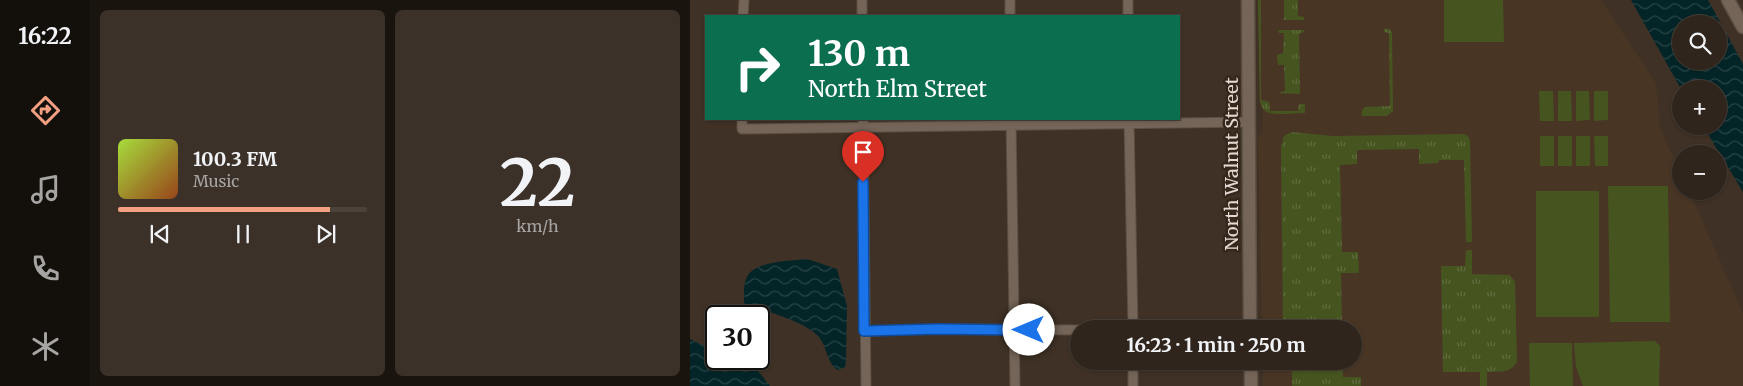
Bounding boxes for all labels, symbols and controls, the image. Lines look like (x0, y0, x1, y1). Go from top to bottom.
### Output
map controls (1672, 15, 1727, 200)
button: search (1672, 15, 1727, 70)
text: 16:22 (18, 22, 72, 50)
text: 130 m (808, 32, 910, 76)
icon: right (725, 35, 790, 100)
text: North Elm Street (808, 75, 987, 103)
street label: North Walnut Street (1220, 77, 1243, 251)
button: + (1672, 80, 1727, 135)
icon: directions (28, 93, 63, 128)
pin (842, 131, 884, 182)
icon: arrive (849, 138, 877, 166)
text: 22 (500, 142, 575, 224)
button: − (1672, 145, 1727, 200)
text: 100.3 FM (193, 147, 277, 171)
text: Music (193, 171, 239, 191)
icon: music (28, 172, 63, 207)
text: km/h (516, 216, 559, 236)
icon: previous (146, 220, 174, 248)
icon: pause (229, 220, 257, 248)
icon: next (312, 220, 340, 248)
icon: phone (28, 251, 63, 286)
position arrow (1002, 303, 1054, 355)
speed limit sign: 30 (705, 305, 770, 370)
icon: climate (28, 329, 63, 364)
text: 16:23 · 1 min · 250 m (1126, 333, 1306, 357)

